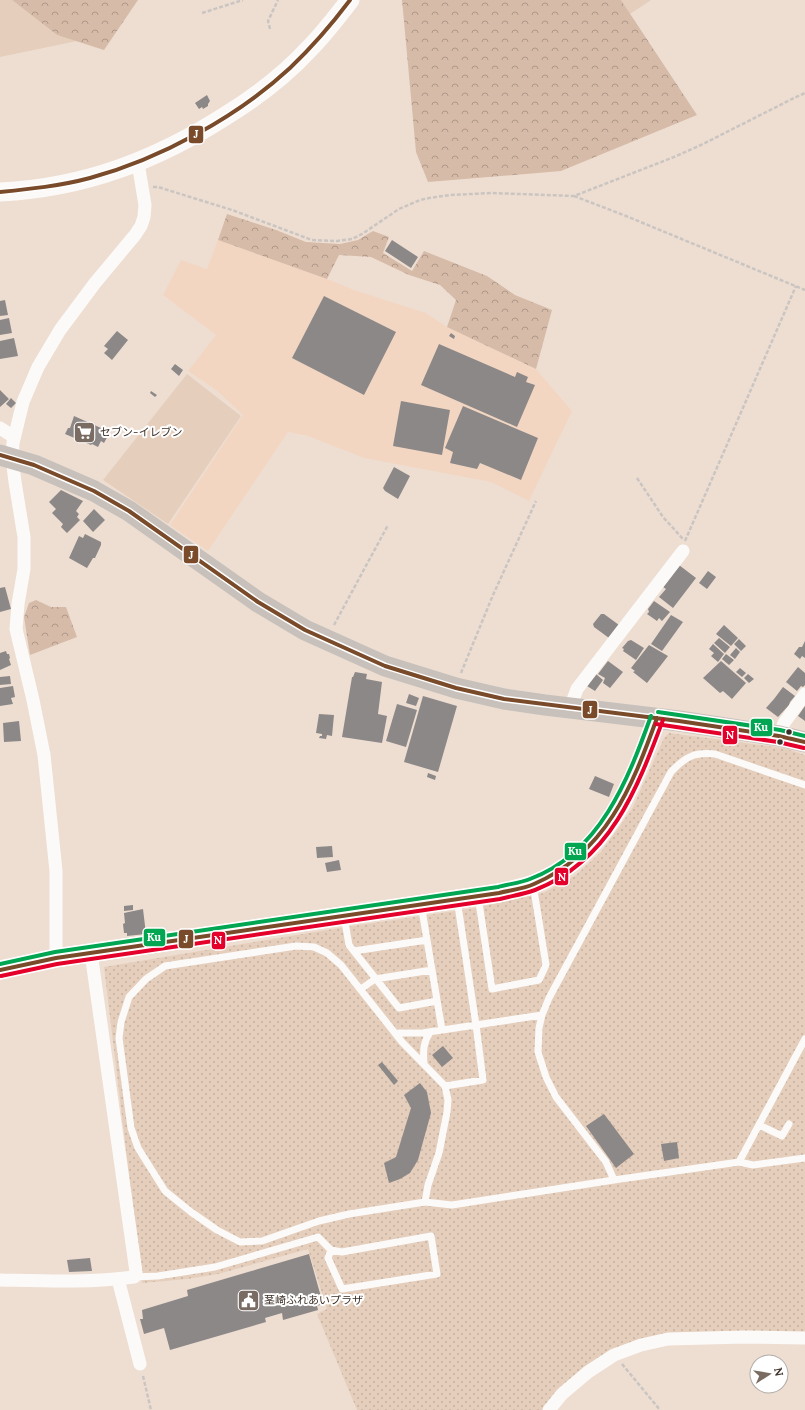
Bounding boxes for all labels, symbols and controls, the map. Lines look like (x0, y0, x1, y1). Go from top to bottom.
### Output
line badge: J (188, 125, 204, 144)
text: J (194, 127, 199, 141)
supermarket icon: セブン-イレブン (72, 419, 98, 445)
place label: セブン-イレブン (100, 425, 182, 439)
line badge: J (183, 545, 199, 564)
text: J (189, 548, 194, 562)
line badge: J (582, 700, 598, 719)
text: J (588, 703, 593, 717)
line badge: Ku (750, 718, 773, 737)
text: Ku (754, 720, 768, 734)
line badge: N (722, 725, 738, 745)
unlabelled marker (784, 727, 794, 737)
text: N (726, 728, 735, 742)
unlabelled marker (775, 737, 785, 747)
line badge: Ku (564, 842, 587, 861)
text: Ku (568, 844, 582, 858)
line badge: N (554, 867, 569, 886)
text: N (558, 870, 567, 884)
line badge: Ku (143, 928, 166, 947)
line badge: J (178, 929, 194, 949)
text: Ku (147, 930, 161, 944)
line badge: N (211, 931, 226, 950)
text: J (184, 932, 189, 946)
text: N (214, 933, 223, 947)
public building icon: 茎崎ふれあいプラザ (235, 1287, 261, 1313)
place label: 茎崎ふれあいプラザ (264, 1293, 363, 1307)
north arrow (749, 1354, 789, 1394)
text: N (771, 1366, 787, 1378)

